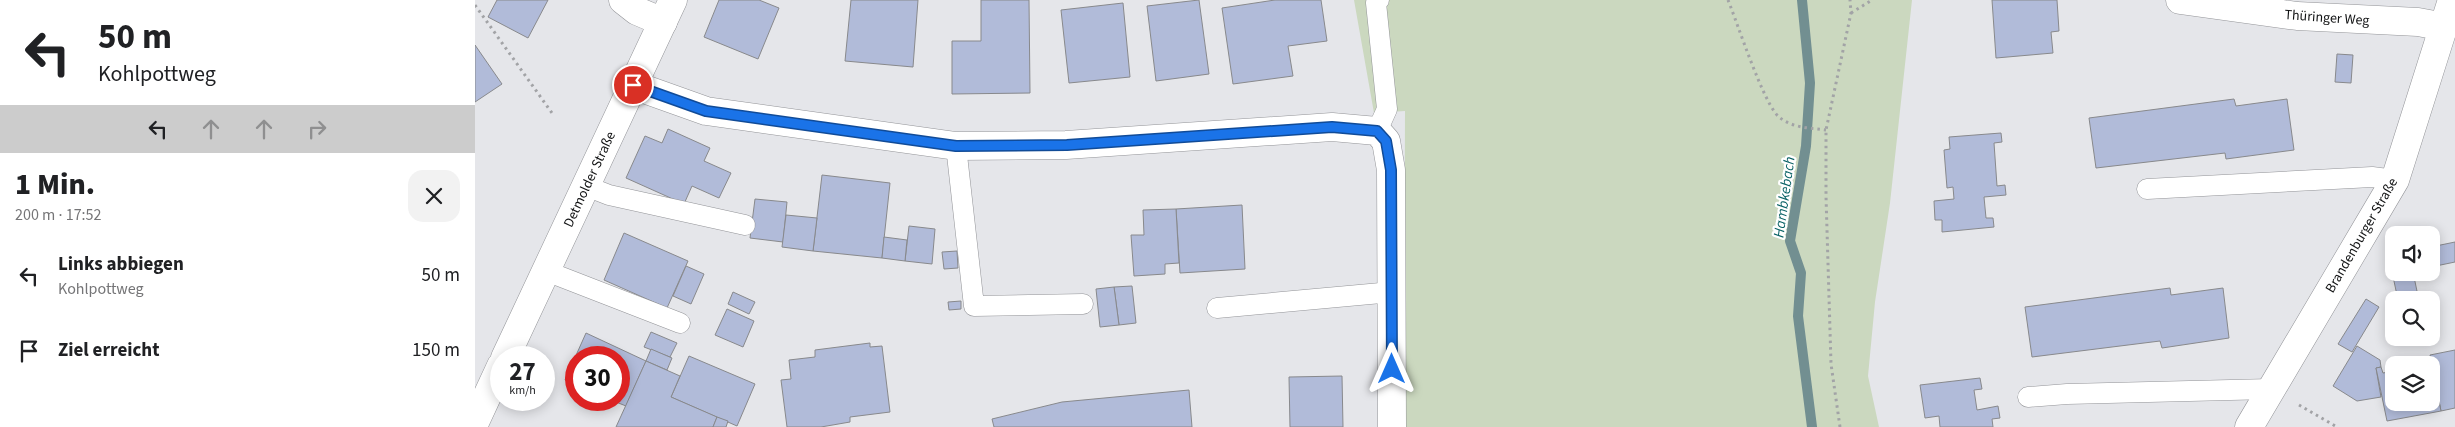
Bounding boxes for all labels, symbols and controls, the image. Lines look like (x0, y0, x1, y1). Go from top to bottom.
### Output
street label: Thüringer Weg (2284, 5, 2370, 31)
text: 50 m (98, 12, 172, 62)
icon: left (15, 20, 80, 85)
text: Kohlpottweg (98, 58, 216, 90)
pin (612, 64, 654, 106)
icon: arrive (619, 71, 647, 99)
icon: left (144, 115, 172, 143)
icon: ahead (197, 115, 225, 143)
icon: ahead (250, 115, 278, 143)
icon: right (303, 115, 331, 143)
street label: Detmolder Straße (559, 128, 621, 231)
water label: Hambkebach (1768, 155, 1801, 239)
text: 1 Min. (15, 163, 95, 206)
button: close (408, 170, 460, 222)
street label: Brandenburger Straße (2321, 174, 2403, 297)
text: 200 m · 17:52 (15, 204, 102, 226)
map controls (2385, 226, 2440, 411)
button: sound (2385, 226, 2440, 281)
text: Links abbiegen (58, 251, 184, 278)
icon: left (15, 262, 43, 290)
text: 50 m (422, 262, 460, 289)
text: Kohlpottweg (58, 278, 144, 300)
button: search (2385, 291, 2440, 346)
icon: arrive (15, 337, 43, 365)
text: Ziel erreicht (58, 337, 159, 364)
text: 150 m (412, 337, 460, 364)
position arrow (1365, 342, 1417, 394)
speed limit sign: 30 (565, 346, 630, 411)
text: 27 (509, 354, 536, 390)
button: layers (2385, 356, 2440, 411)
text: km/h (509, 382, 536, 399)

